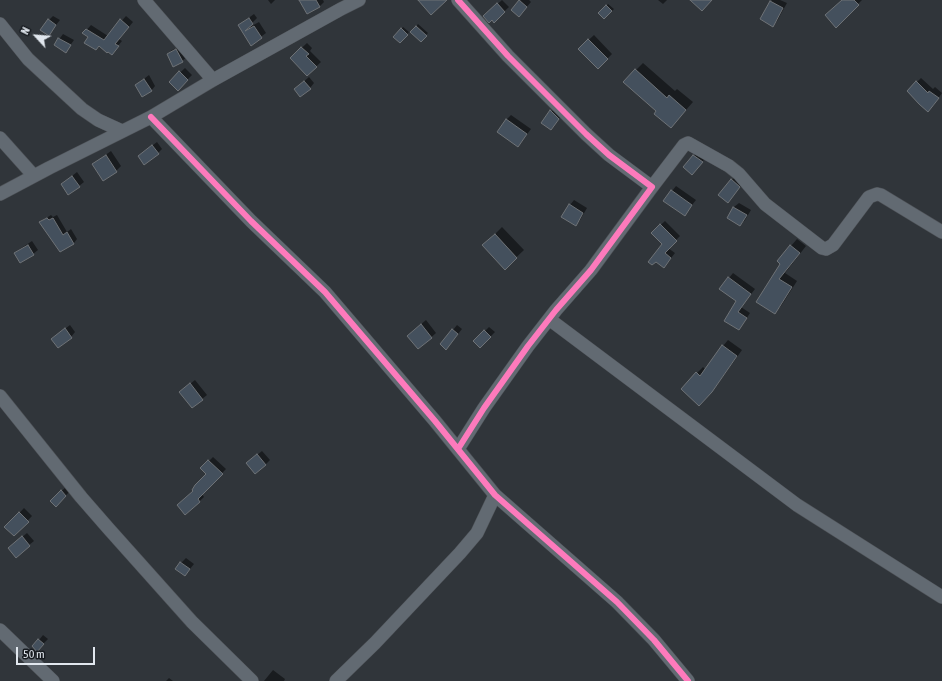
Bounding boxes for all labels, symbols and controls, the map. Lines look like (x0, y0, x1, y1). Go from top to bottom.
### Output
north arrow (16, 16, 56, 56)
text: N (18, 25, 32, 36)
scale bar (18, 639, 97, 665)
text: 50 m (23, 647, 45, 661)

